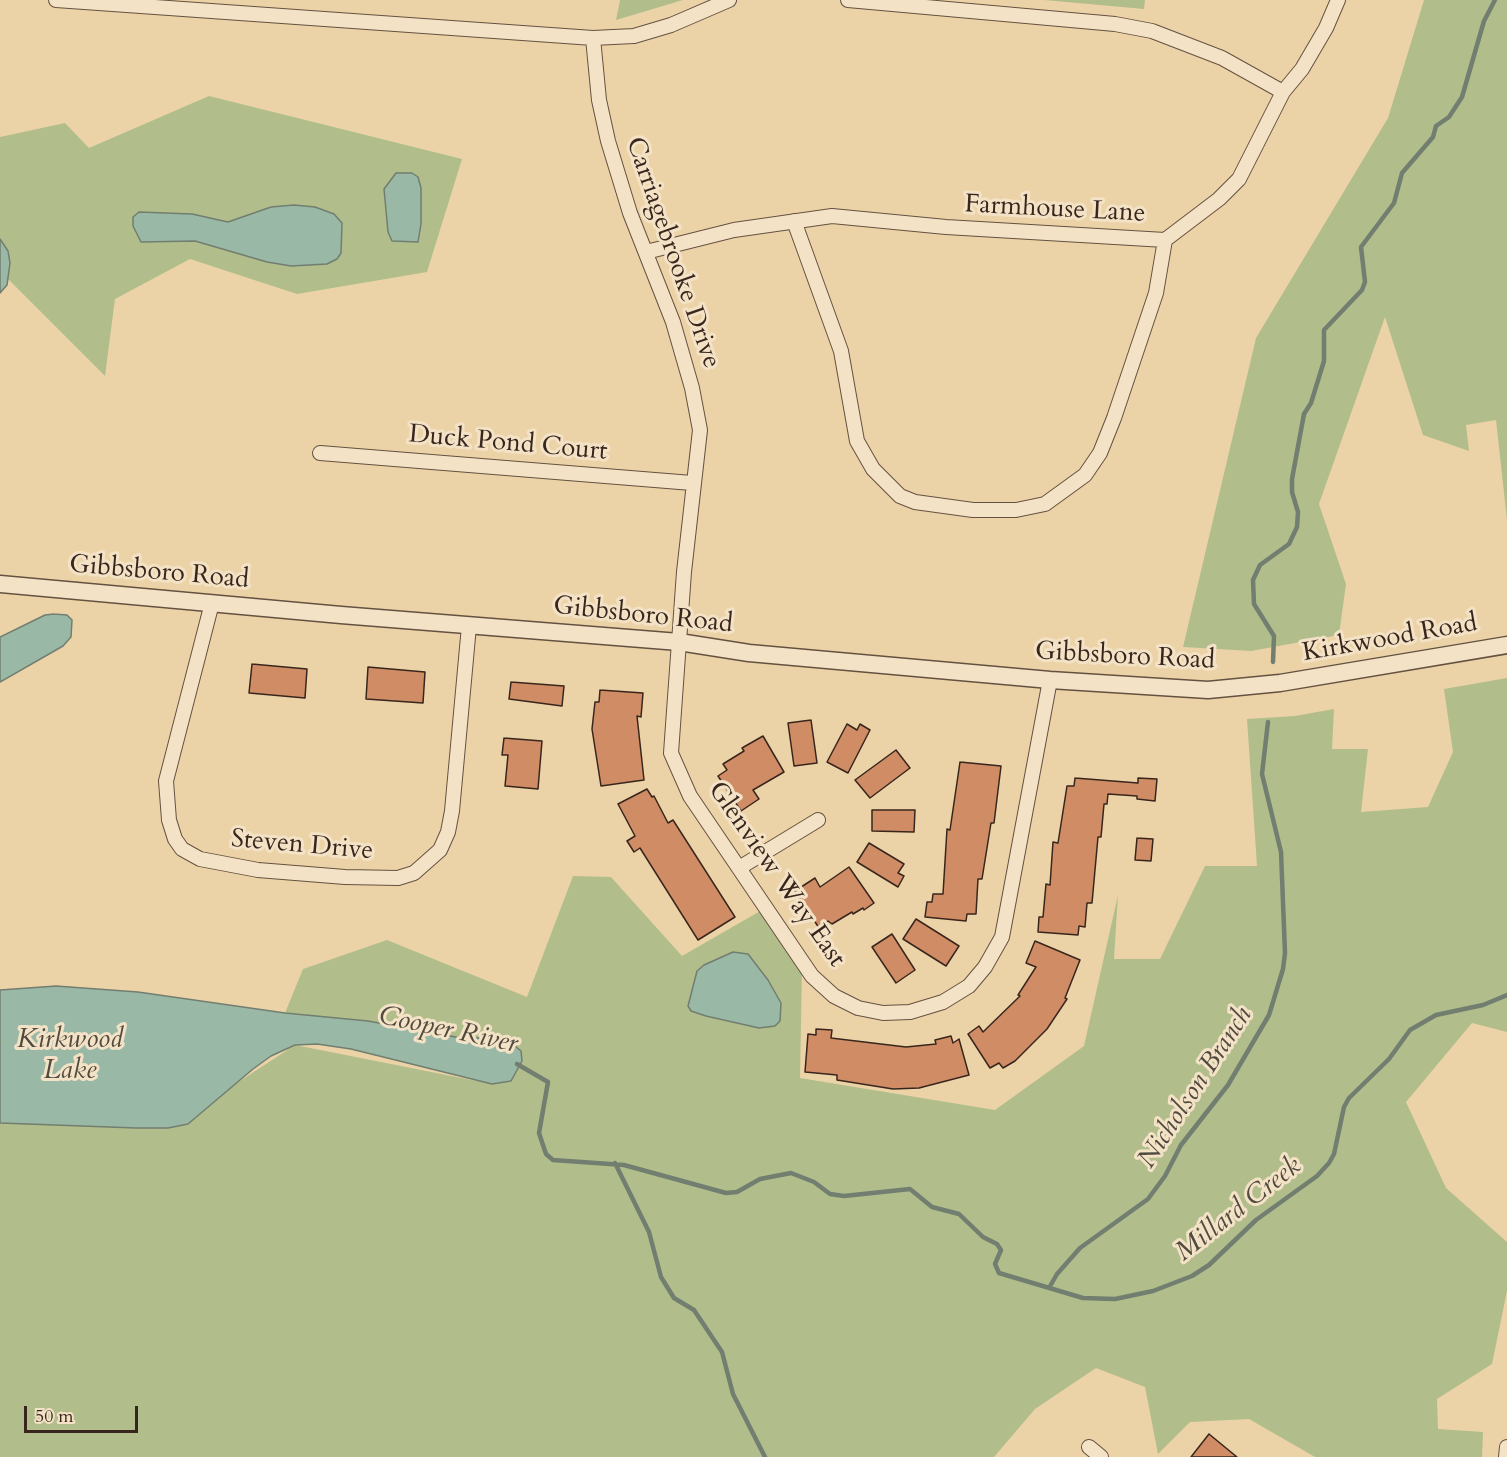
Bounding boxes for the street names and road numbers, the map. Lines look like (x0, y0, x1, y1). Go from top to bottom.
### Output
street label: Carriagebrooke Drive (618, 133, 726, 373)
street label: Farmhouse Lane (964, 190, 1146, 230)
street label: Duck Pond Court (407, 420, 609, 468)
street label: Gibbsboro Road (68, 550, 250, 596)
street label: Gibbsboro Road (552, 591, 734, 641)
street label: Kirkwood Road (1300, 608, 1480, 670)
street label: Gibbsboro Road (1034, 637, 1216, 677)
street label: Glenview Way East (700, 776, 852, 974)
street label: Steven Drive (230, 824, 374, 868)

